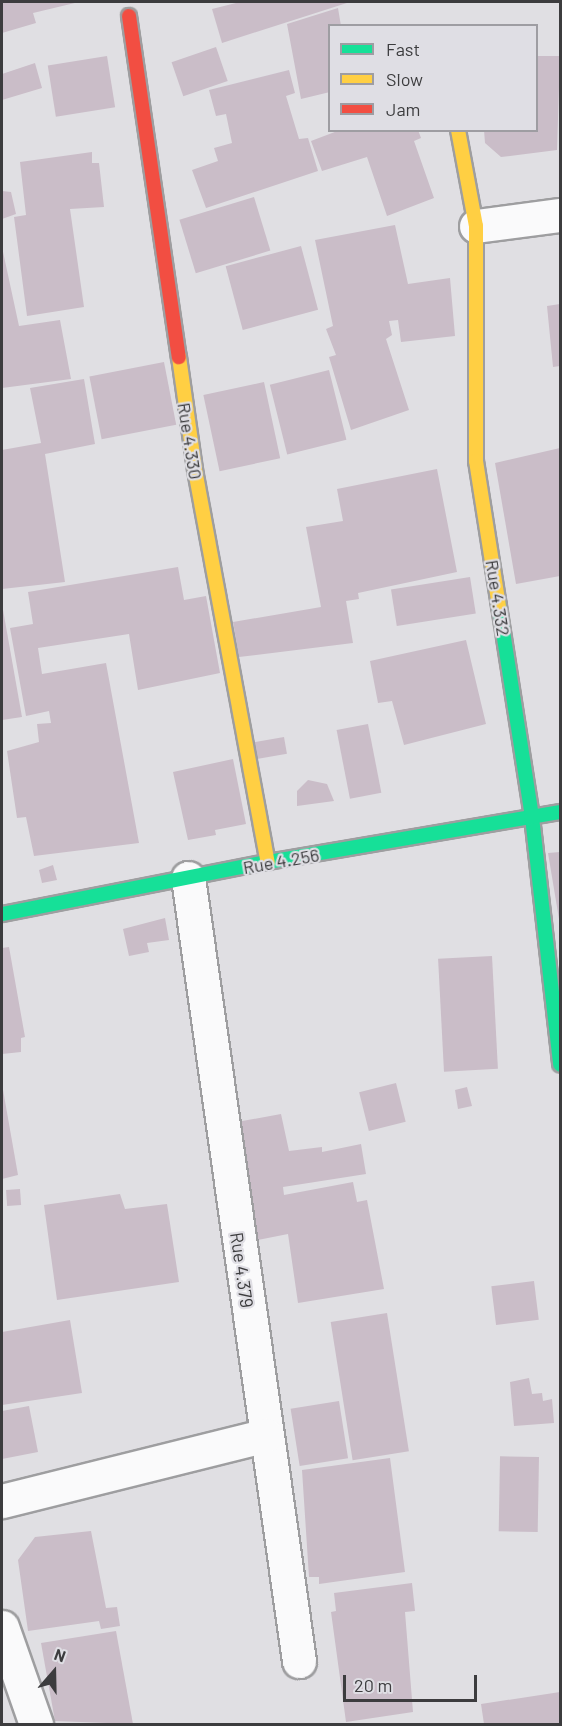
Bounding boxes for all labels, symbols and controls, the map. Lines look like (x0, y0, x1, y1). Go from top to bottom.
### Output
legend (328, 24, 538, 132)
text: Fast (386, 38, 420, 60)
text: Slow (386, 68, 423, 90)
text: Jam (386, 98, 420, 120)
street label: Rue 4.330 (173, 401, 207, 481)
street label: Rue 4.332 (481, 558, 515, 638)
street label: Rue 4.256 (241, 844, 321, 878)
street label: Rue 4.379 (226, 1231, 258, 1309)
north arrow (24, 1642, 84, 1702)
text: N (52, 1644, 69, 1665)
scale bar (346, 1663, 480, 1701)
text: 20 m (354, 1674, 392, 1696)

